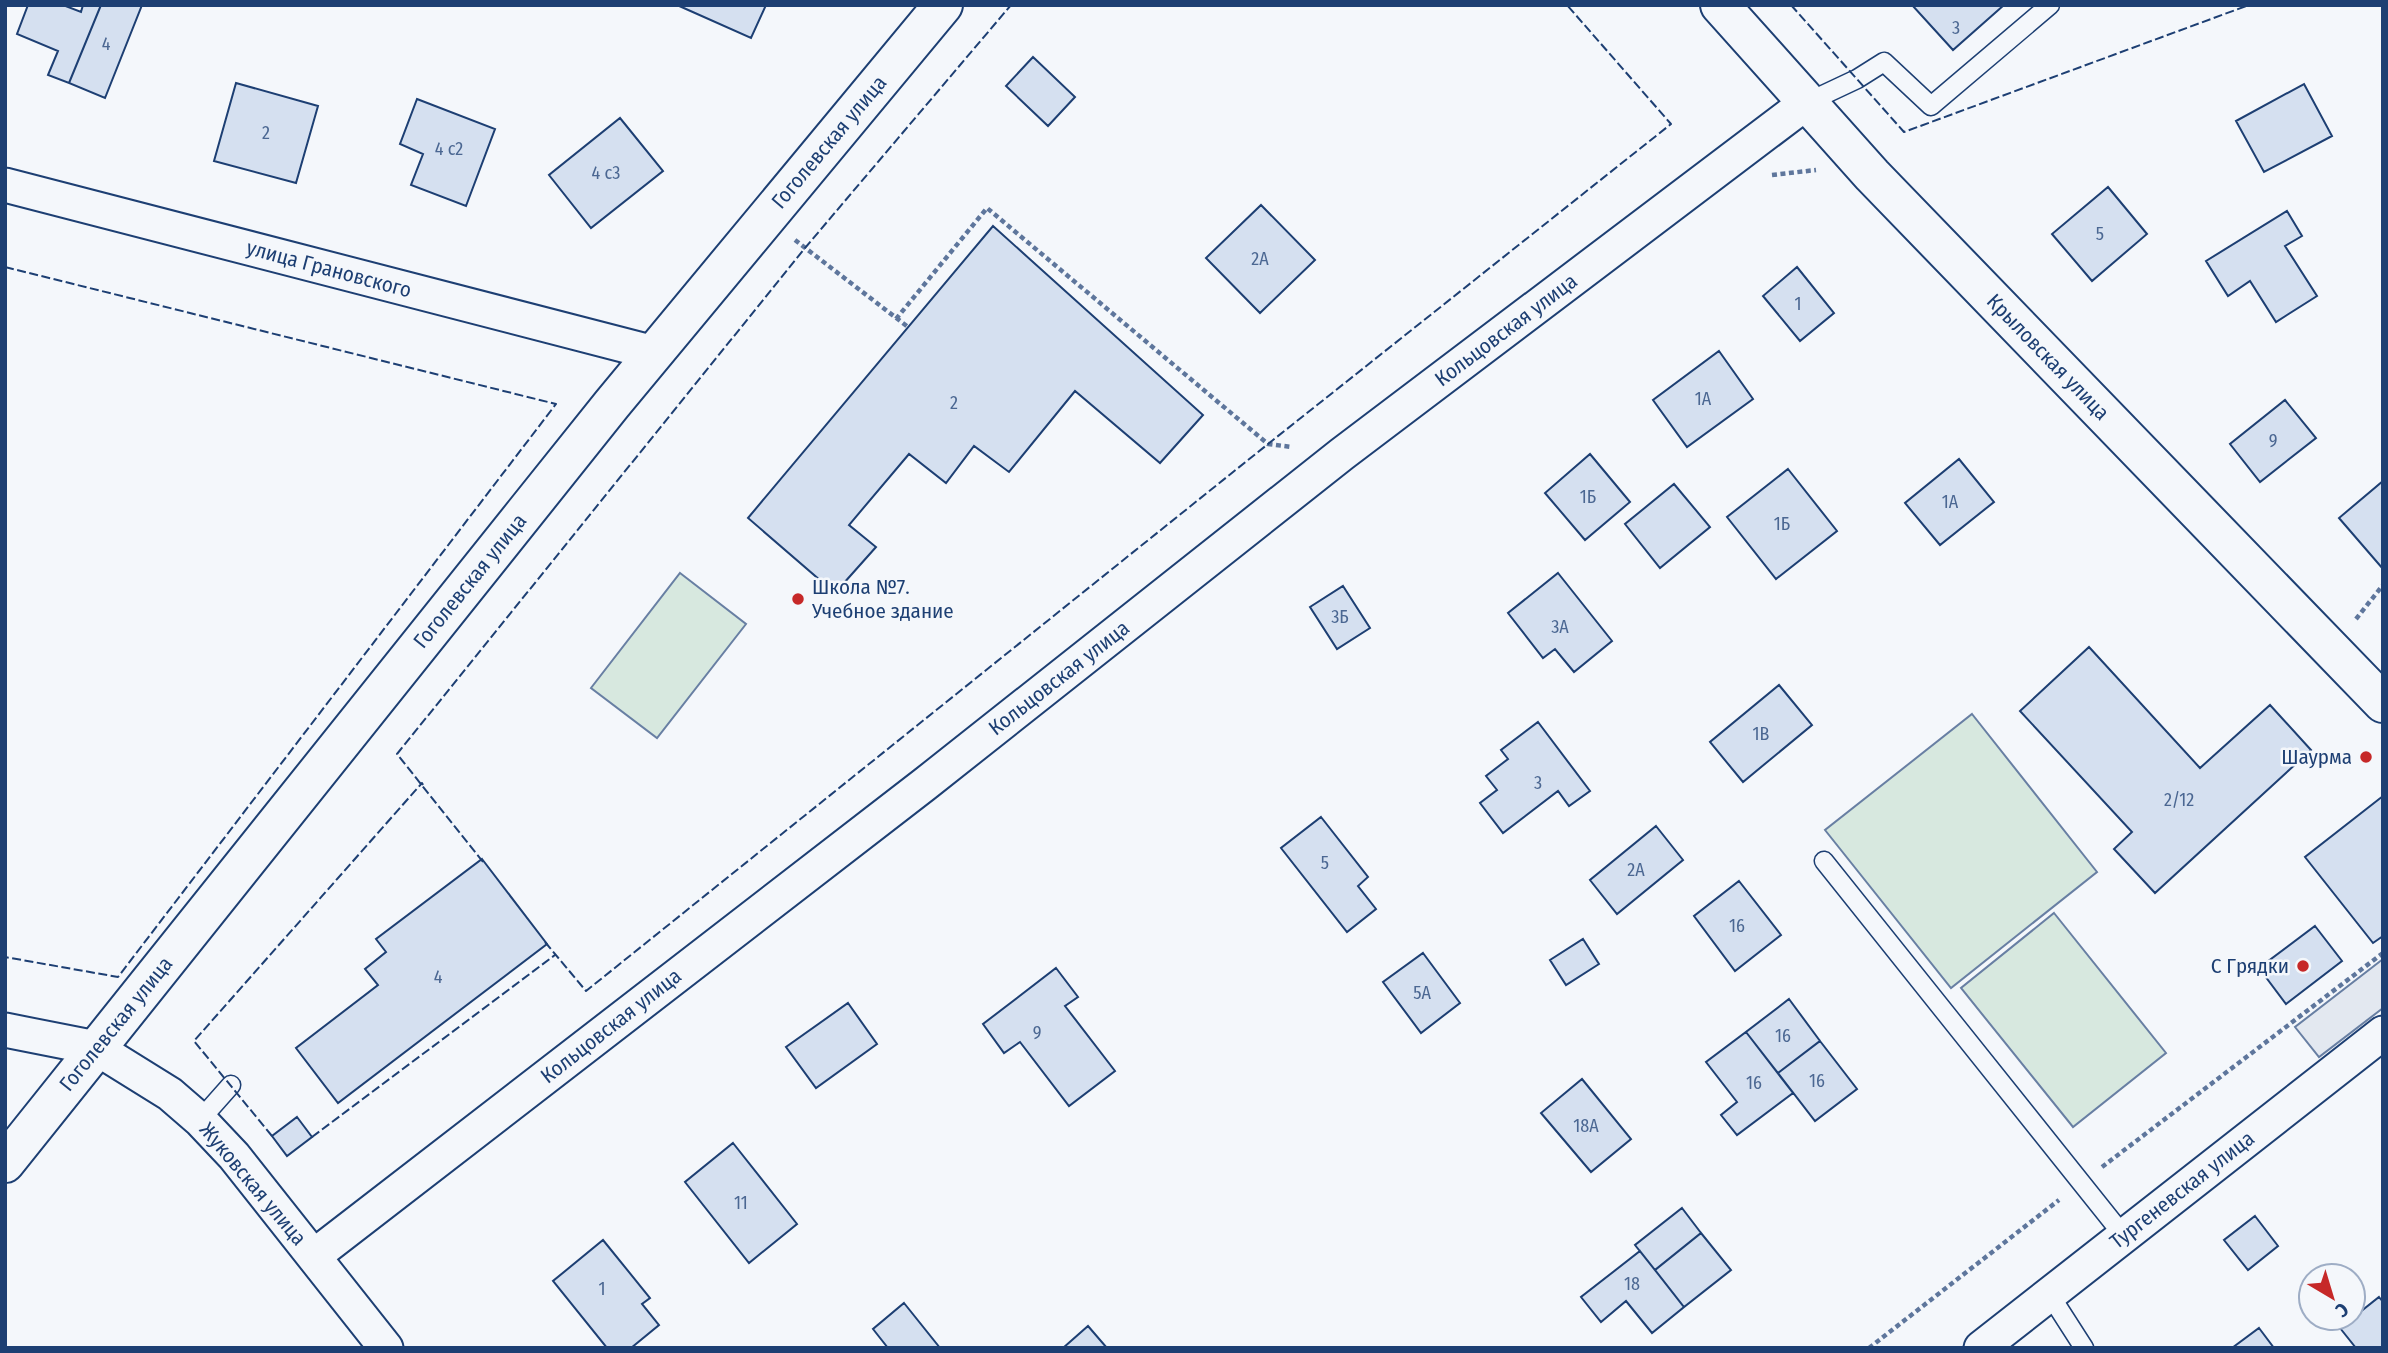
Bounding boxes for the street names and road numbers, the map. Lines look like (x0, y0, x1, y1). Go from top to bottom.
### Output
street label: Гоголевская улица (766, 70, 892, 214)
street label: улица Грановского (244, 235, 414, 303)
street label: Кольцовская улица (1430, 268, 1582, 392)
street label: Крыловская улица (1981, 288, 2115, 426)
street label: Гоголевская улица (408, 509, 532, 653)
street label: Кольцовская улица (983, 615, 1135, 741)
street label: Гоголевская улица (54, 952, 178, 1096)
street label: Кольцовская улица (535, 963, 687, 1089)
street label: Жуковская улица (194, 1117, 312, 1251)
street label: Тургеневская улица (2105, 1126, 2259, 1254)

